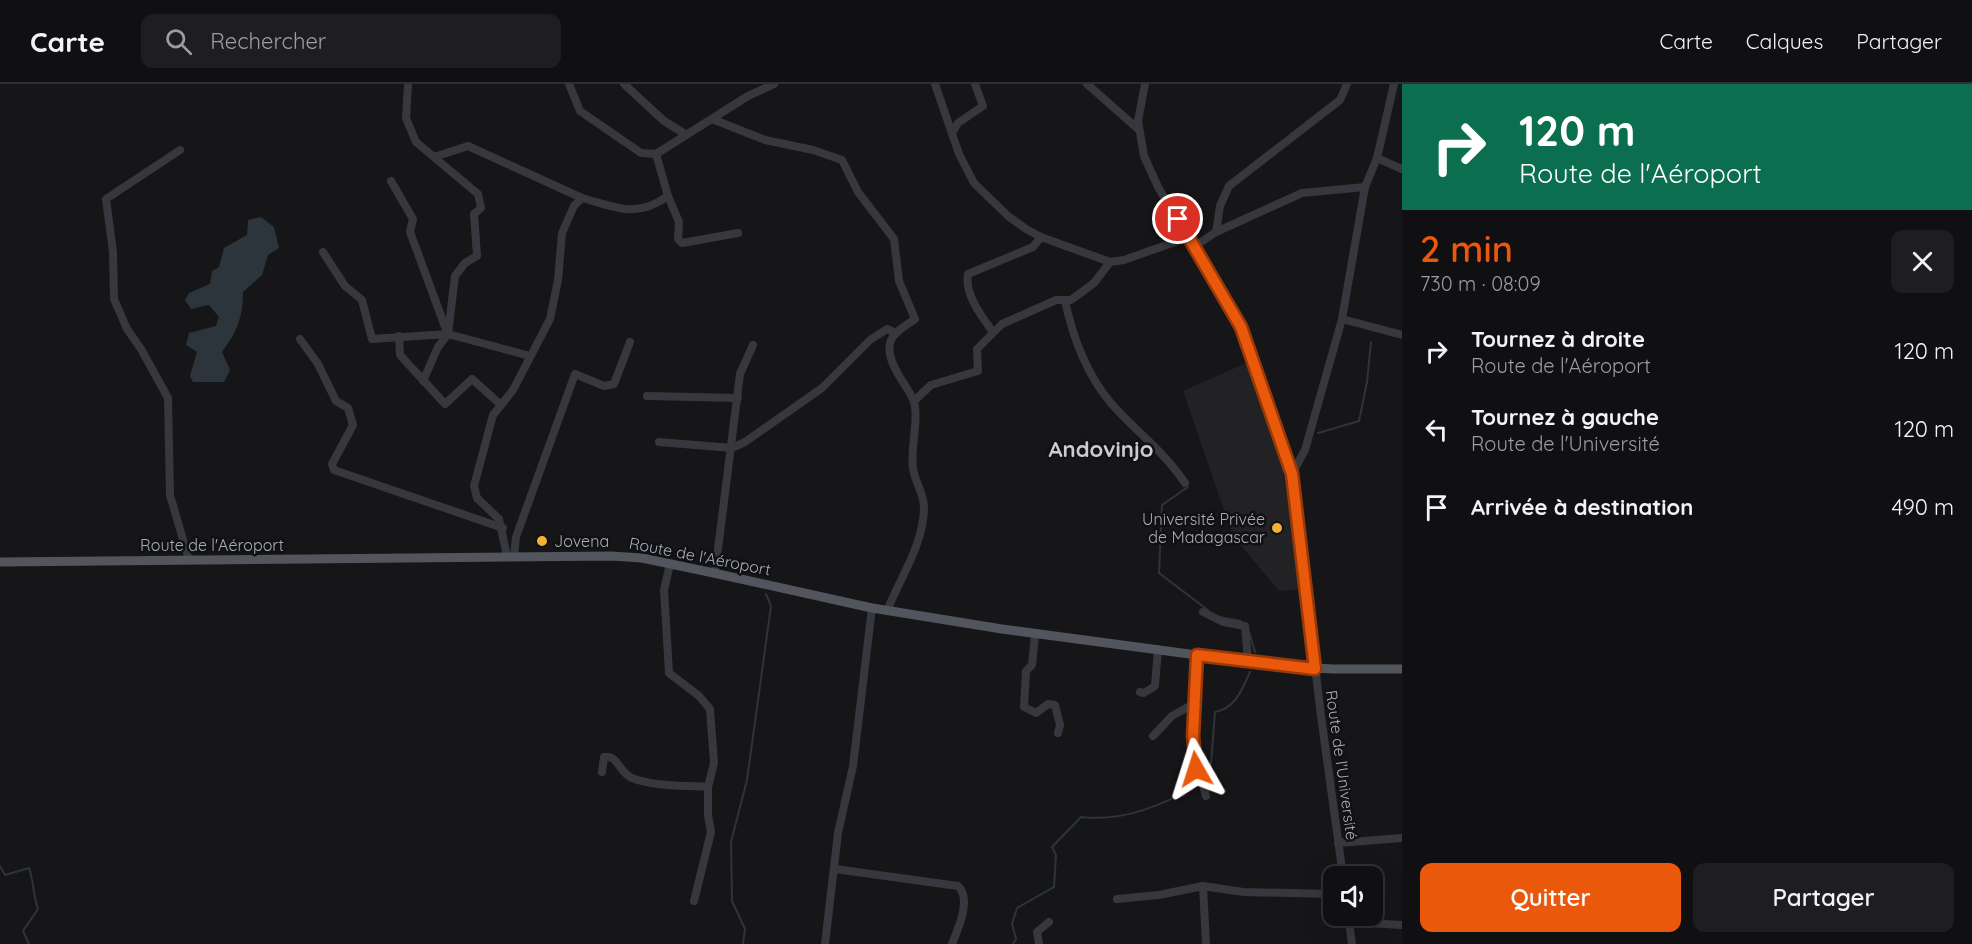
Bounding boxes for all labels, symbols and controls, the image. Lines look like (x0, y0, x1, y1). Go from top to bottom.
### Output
search box (141, 14, 561, 68)
text: Carte (30, 24, 105, 59)
icon: search (162, 25, 195, 58)
text: Rechercher (210, 27, 326, 55)
text: Carte (1659, 28, 1713, 54)
text: Calques (1746, 28, 1823, 54)
text: Partager (1856, 28, 1942, 54)
text: 120 m (1519, 104, 1636, 157)
icon: right (1420, 108, 1498, 186)
text: Route de l'Aéroport (1519, 156, 1762, 190)
pin (1152, 193, 1203, 244)
icon: arrive (1161, 202, 1194, 235)
text: 2 min (1420, 226, 1513, 271)
button: close (1891, 230, 1954, 293)
text: 730 m · 08:09 (1420, 271, 1541, 296)
text: Tournez à droite (1471, 325, 1645, 353)
icon: right (1420, 335, 1453, 368)
text: 120 m (1895, 337, 1954, 365)
text: Route de l'Aéroport (1471, 353, 1651, 378)
text: Tournez à gauche (1471, 403, 1659, 431)
icon: left (1420, 413, 1453, 446)
text: 120 m (1895, 415, 1954, 443)
text: Route de l'Université (1471, 431, 1660, 456)
district label: Andovinjo (1048, 435, 1154, 463)
icon: arrive (1420, 491, 1453, 524)
text: Arrivée à destination (1471, 493, 1693, 521)
text: 490 m (1891, 493, 1954, 521)
place label: Université Privée de Madagascar (1142, 509, 1265, 547)
marker: Université Privée de Madagascar (1270, 521, 1284, 535)
place label: Jovena (554, 531, 609, 551)
street label: Route de l'Aéroport (627, 532, 773, 580)
marker: Jovena (535, 534, 549, 548)
street label: Route de l'Aéroport (140, 535, 284, 555)
street label: Route de l'Université (1322, 689, 1362, 841)
position arrow (1164, 737, 1228, 801)
button: Quitter (1420, 863, 1681, 932)
button: Partager (1693, 863, 1954, 932)
map controls (1323, 866, 1383, 926)
button: sound (1323, 866, 1383, 926)

